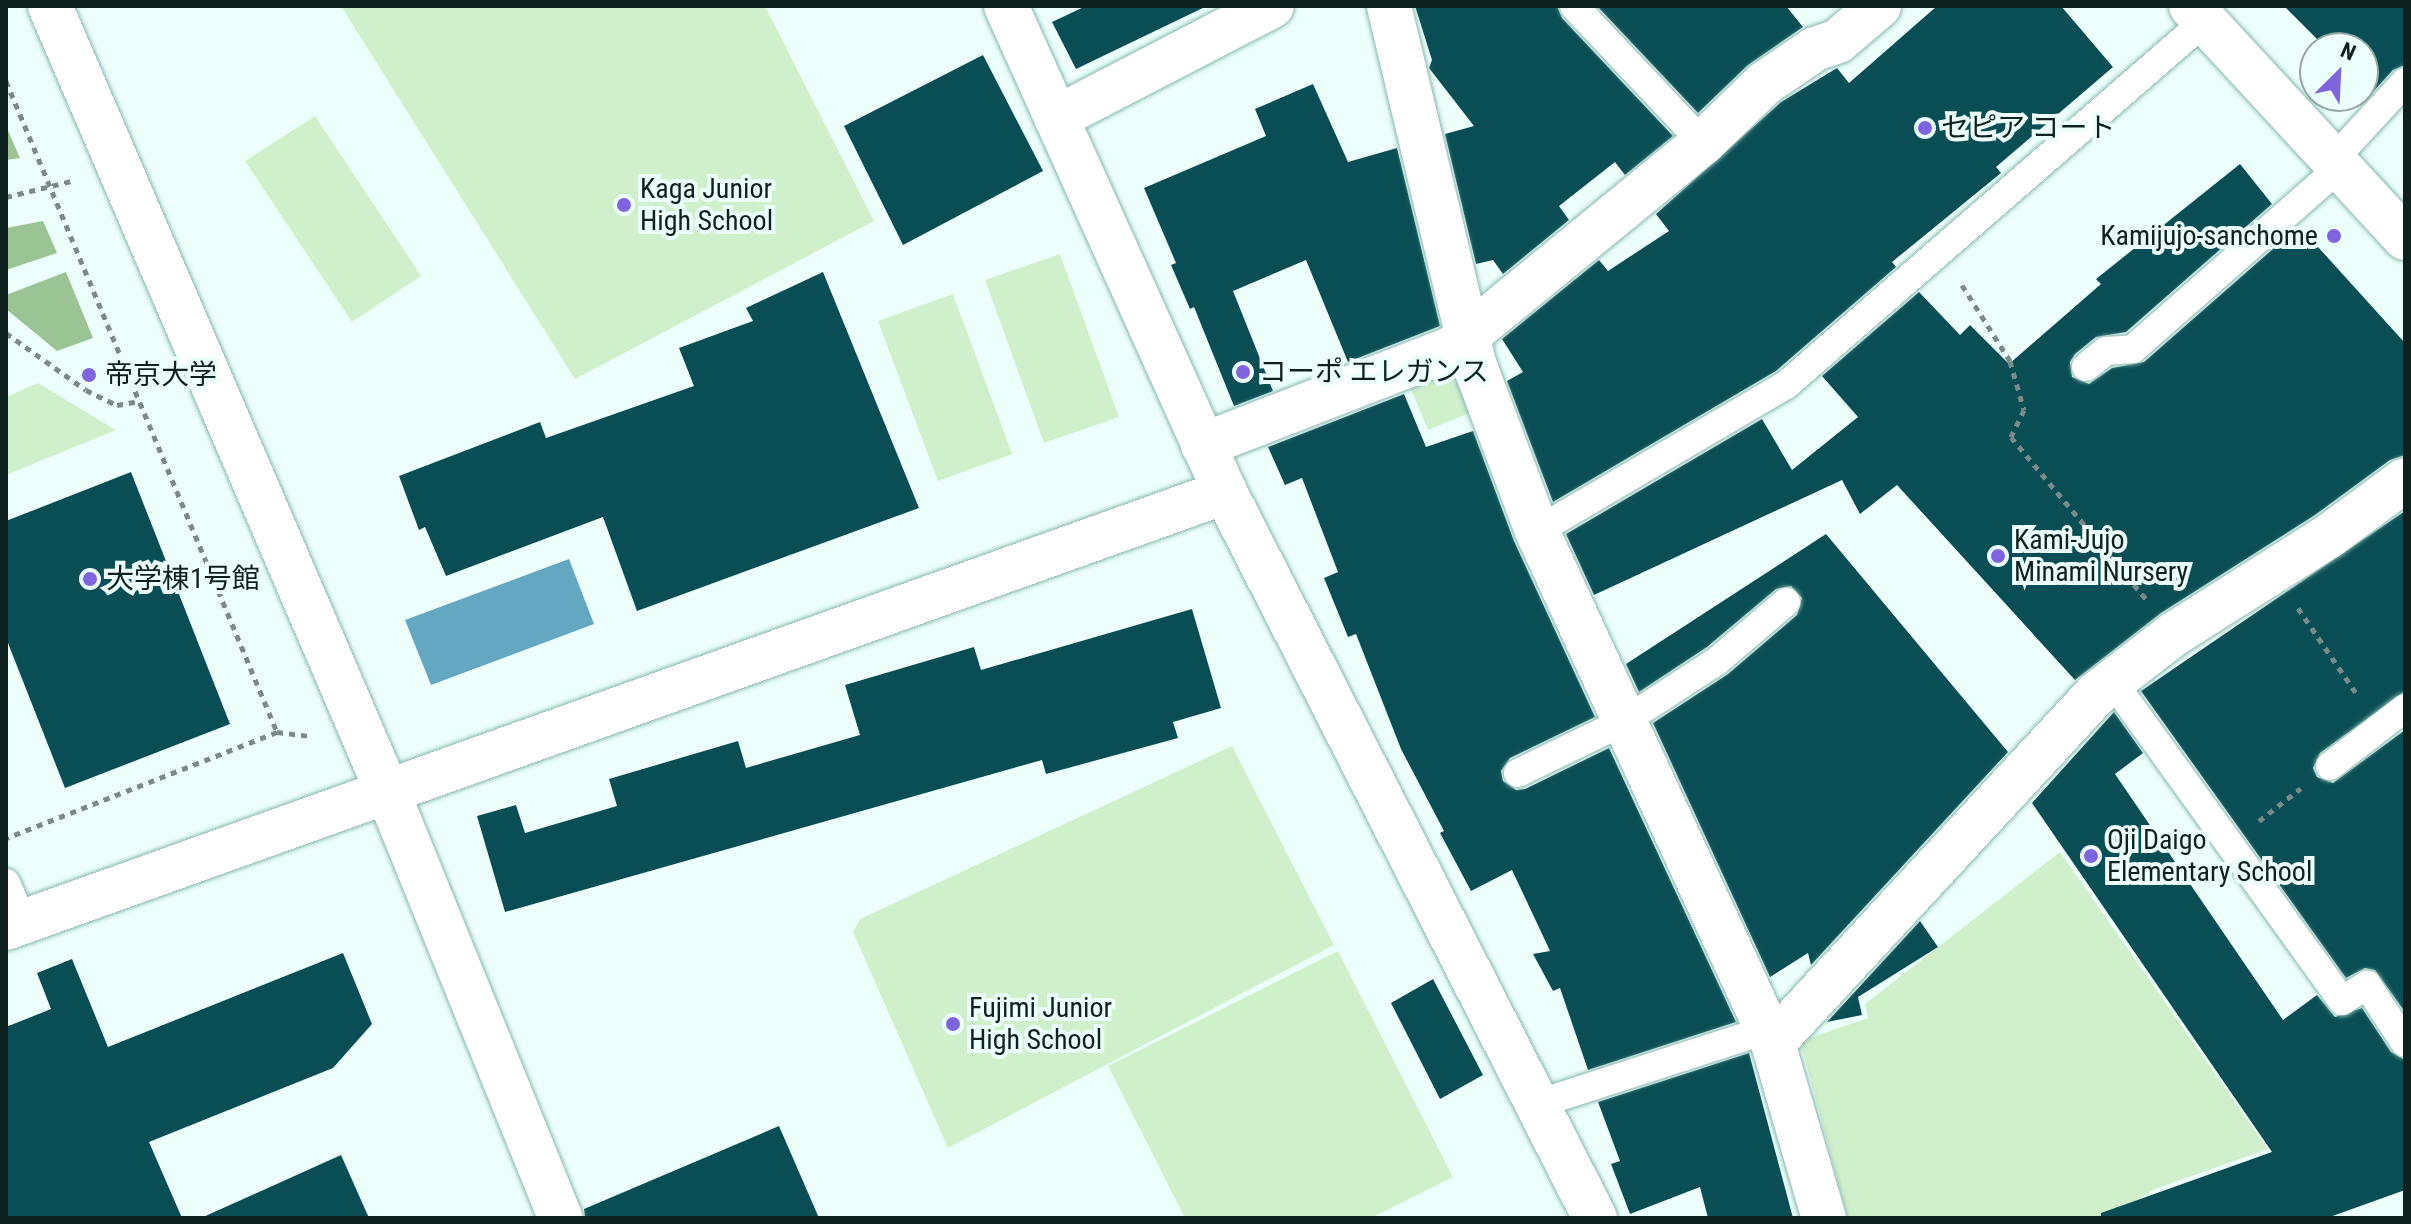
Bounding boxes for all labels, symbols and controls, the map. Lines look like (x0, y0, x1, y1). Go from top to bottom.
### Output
north arrow (2299, 32, 2379, 112)
text: N (2337, 37, 2359, 66)
place label: セピア コート (1941, 111, 2115, 145)
marker: セピア コート (1916, 119, 1934, 137)
place label: Kaga Junior High School (640, 172, 773, 238)
marker: Kaga Junior High School (615, 196, 633, 214)
place label: Kamijujo-sanchome (2100, 219, 2318, 253)
marker: Kamijujo-sanchome (2325, 227, 2343, 245)
place label: コーポ エレガンス (1259, 355, 1489, 389)
place label: 帝京大学 (105, 358, 217, 392)
marker: コーポ エレガンス (1234, 363, 1252, 381)
marker: 帝京大学 (80, 366, 98, 384)
place label: Kami-Jujo Minami Nursery (2014, 523, 2188, 589)
marker: Kami-Jujo Minami Nursery (1989, 547, 2007, 565)
place label: 大学棟1号館 (106, 562, 260, 596)
marker: 大学棟1号館 (81, 570, 99, 588)
place label: Oji Daigo Elementary School (2107, 823, 2312, 889)
marker: Oji Daigo Elementary School (2082, 847, 2100, 865)
place label: Fujimi Junior High School (969, 991, 1112, 1057)
marker: Fujimi Junior High School (944, 1015, 962, 1033)

